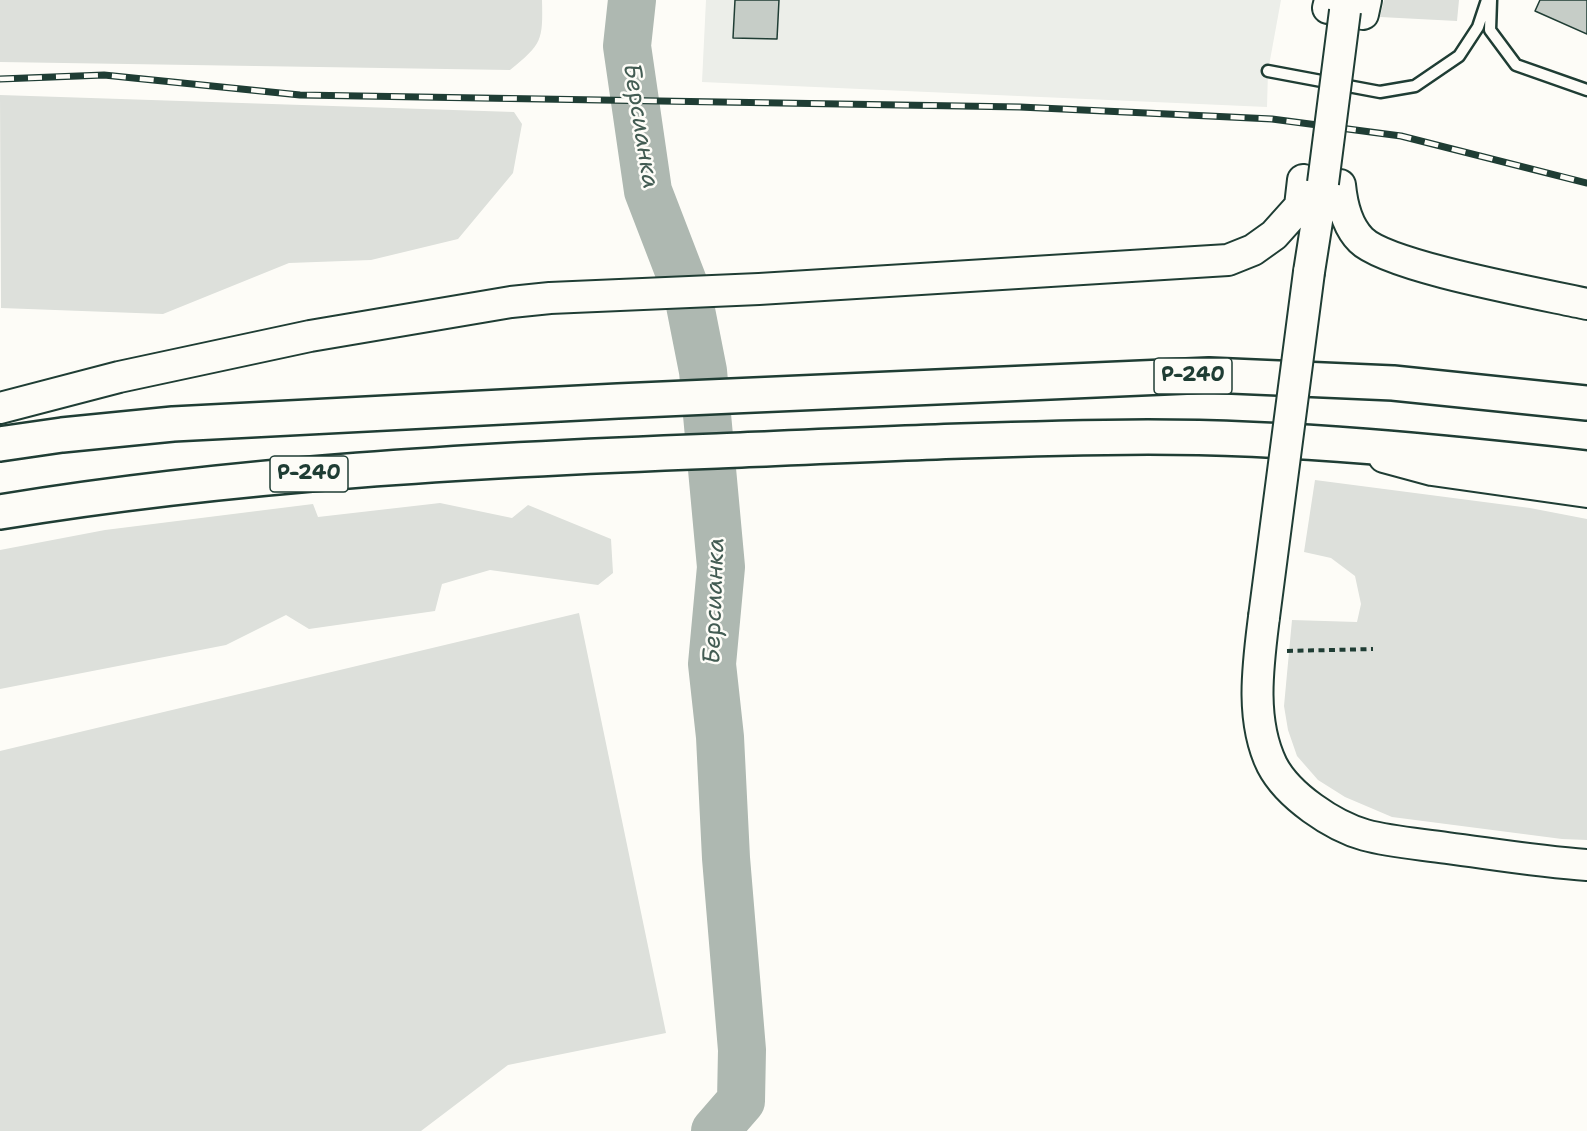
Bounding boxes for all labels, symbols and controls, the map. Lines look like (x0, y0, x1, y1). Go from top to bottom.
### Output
water label: Берсианка (616, 61, 664, 191)
road number: Р-240 (1154, 358, 1232, 394)
road number: Р-240 (270, 456, 348, 492)
water label: Берсианка (698, 537, 732, 665)

